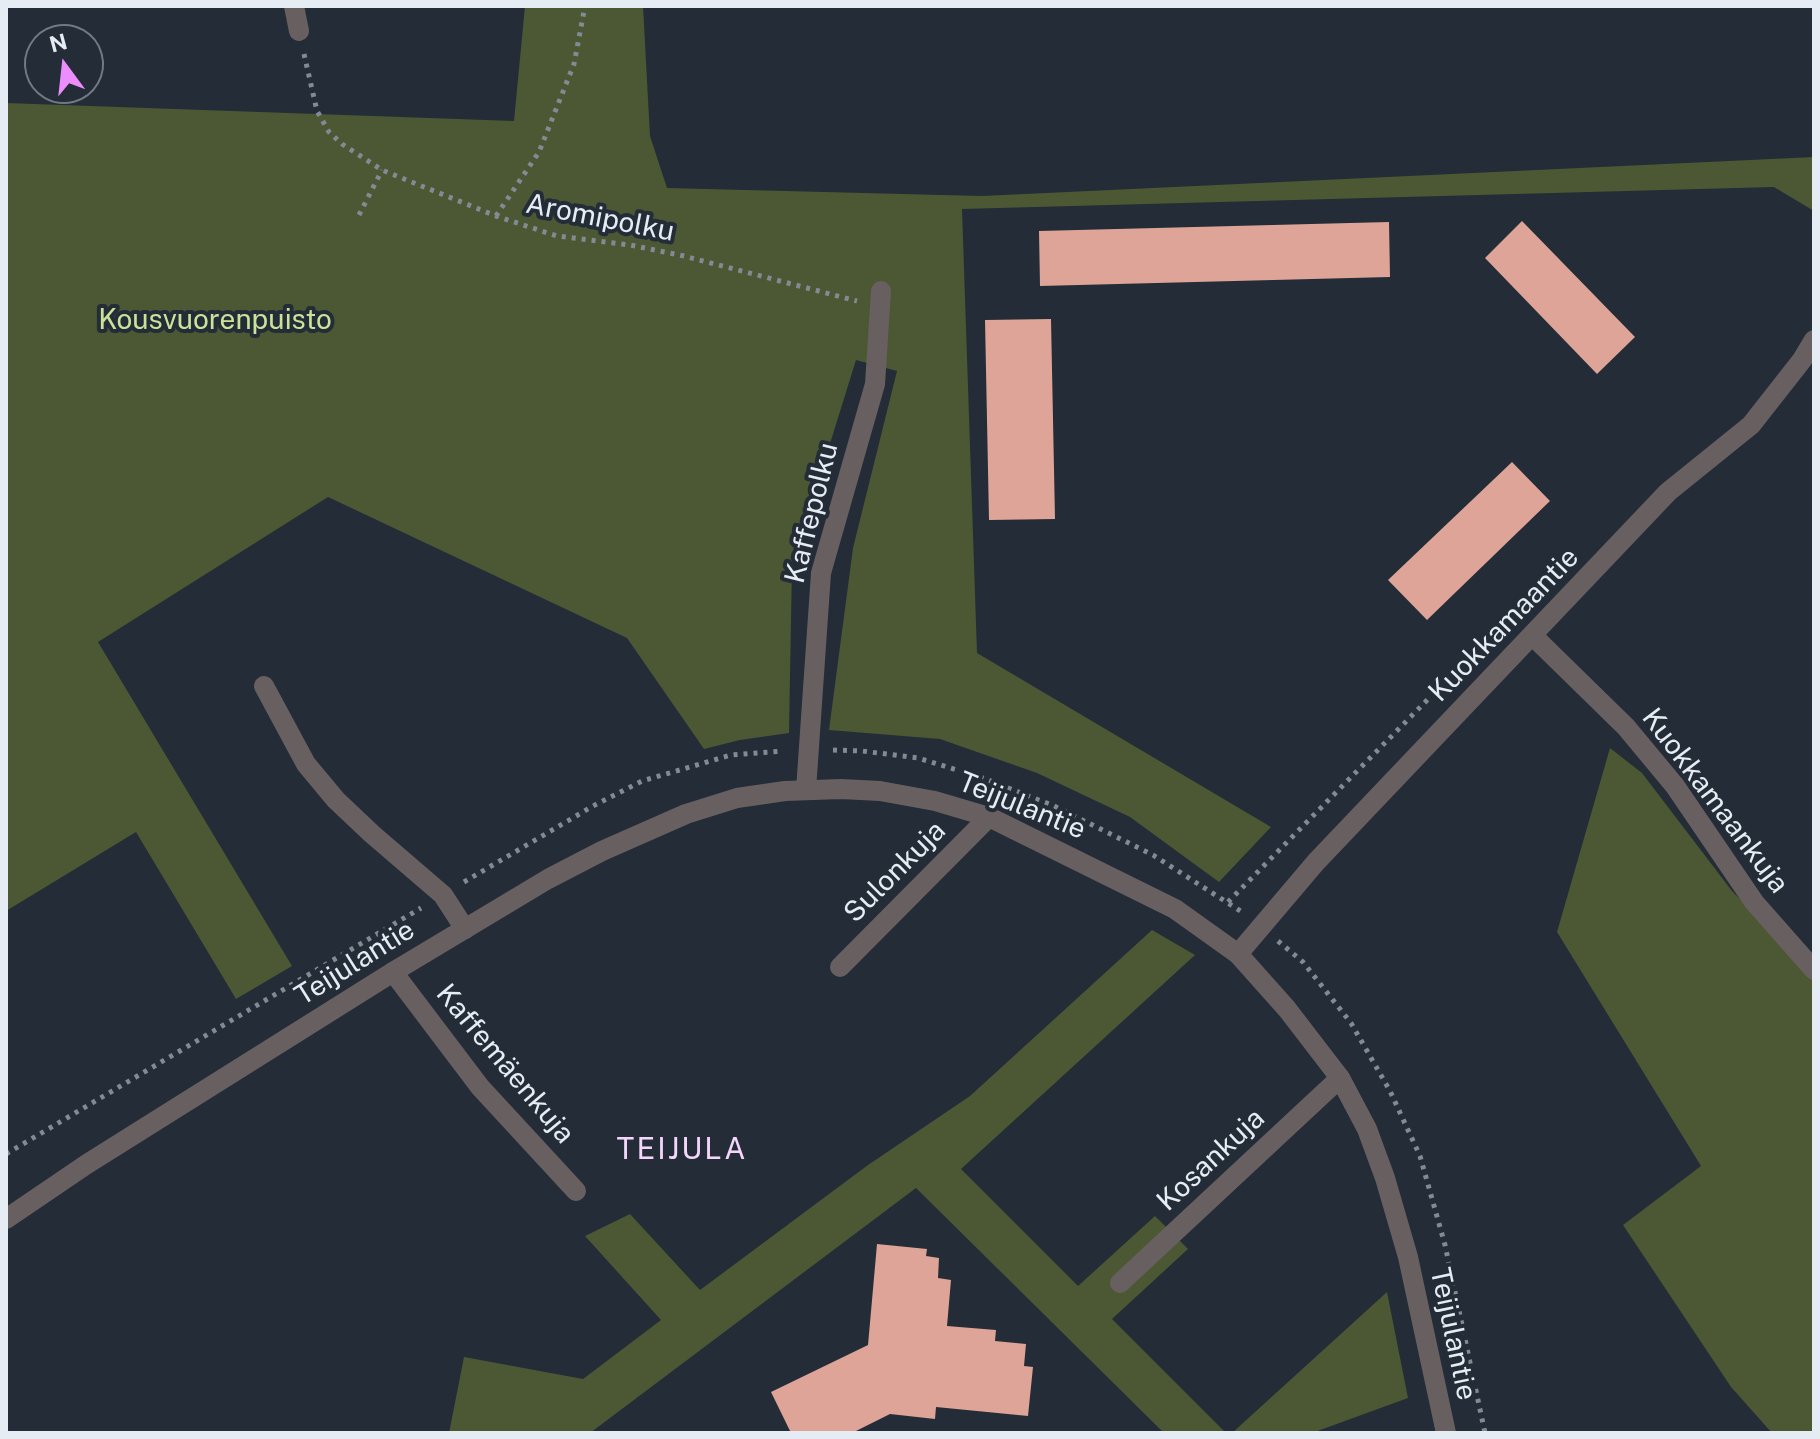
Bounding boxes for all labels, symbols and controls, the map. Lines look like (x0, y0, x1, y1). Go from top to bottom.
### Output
north arrow (24, 24, 104, 104)
text: N (47, 28, 70, 58)
street label: Aromipolku (523, 187, 677, 249)
park label: Kousvuorenpuisto (98, 303, 332, 337)
street label: Kaffepolku (778, 439, 846, 587)
street label: Kuokkamaantie (1422, 541, 1586, 709)
street label: Kuokkamaankuja (1635, 702, 1795, 900)
street label: Teijulantie (953, 765, 1091, 847)
street label: Sulonkuja (837, 814, 953, 930)
street label: Teijulantie (289, 913, 421, 1013)
street label: Kaffemäenkuja (429, 978, 581, 1150)
street label: Kosankuja (1150, 1102, 1272, 1218)
district label: TEIJULA (617, 1132, 747, 1168)
street label: Teijulantie (1423, 1265, 1483, 1403)

